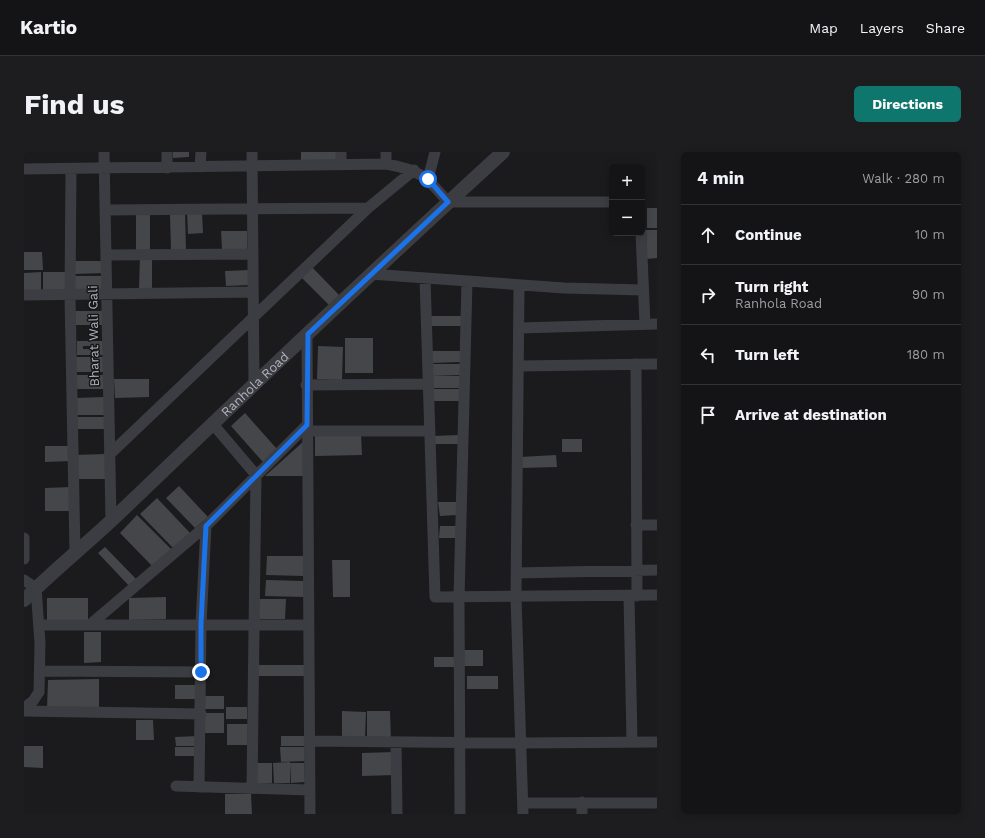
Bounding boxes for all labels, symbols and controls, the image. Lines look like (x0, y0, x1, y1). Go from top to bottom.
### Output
text: Kartio (20, 16, 77, 39)
text: Map (809, 20, 838, 36)
text: Layers (860, 20, 904, 36)
text: Share (926, 20, 965, 36)
button: Directions (854, 86, 961, 122)
text: Find us (24, 88, 124, 121)
map controls (609, 164, 645, 236)
button: + (609, 164, 645, 200)
text: 4 min (697, 168, 744, 188)
route start (419, 170, 437, 188)
text: Walk · 280 m (862, 171, 945, 186)
button: − (609, 200, 645, 236)
icon: ahead (697, 224, 719, 246)
text: Continue (735, 226, 802, 244)
text: 10 m (915, 227, 945, 242)
text: Turn right (735, 278, 808, 296)
icon: right (697, 284, 719, 306)
street label: Bharat Wali Gali (85, 285, 102, 387)
text: 90 m (912, 287, 945, 302)
text: Ranhola Road (735, 296, 822, 311)
icon: left (697, 344, 719, 366)
text: Turn left (735, 346, 799, 364)
text: 180 m (907, 347, 945, 362)
street label: Ranhola Road (218, 349, 292, 420)
icon: arrive (697, 404, 719, 426)
text: Arrive at destination (735, 406, 887, 424)
route end (192, 663, 210, 681)

